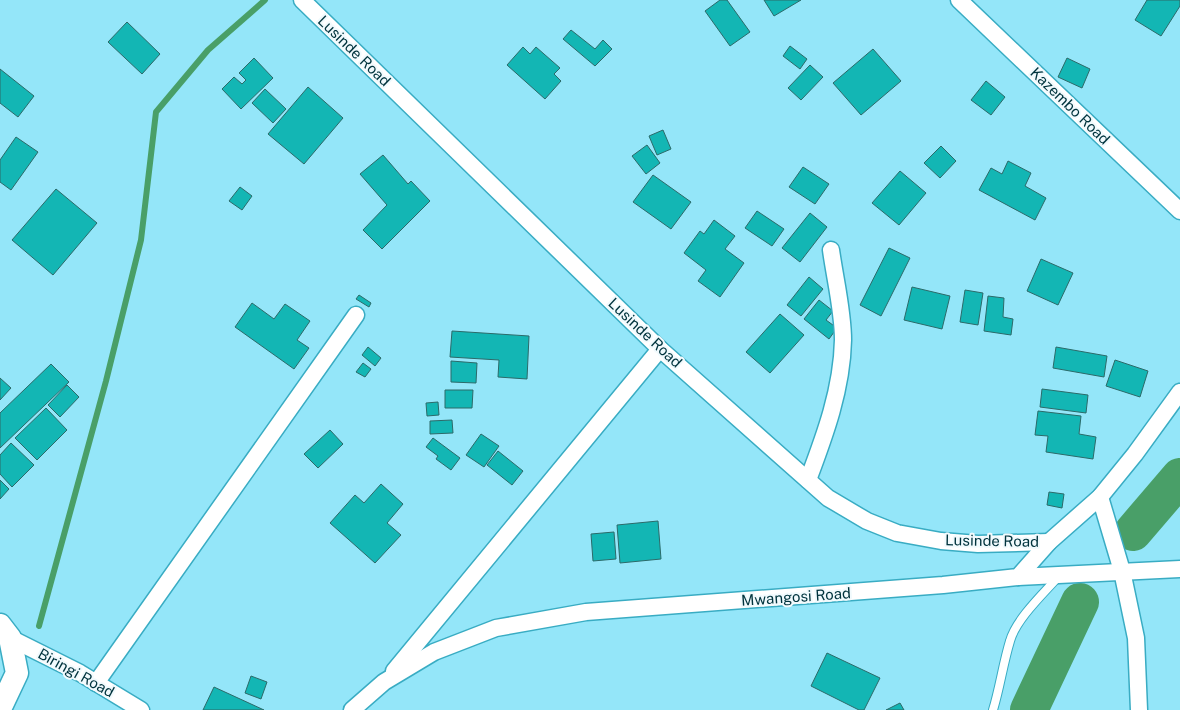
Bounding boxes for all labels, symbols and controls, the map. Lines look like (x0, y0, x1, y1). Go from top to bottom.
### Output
street label: Lusinde Road (315, 12, 394, 89)
street label: Kazembo Road (1027, 64, 1113, 148)
street label: Lusinde Road (605, 294, 686, 371)
street label: Lusinde Road (945, 531, 1039, 550)
street label: Mwangosi Road (741, 584, 851, 609)
street label: Biringi Road (35, 645, 117, 700)

